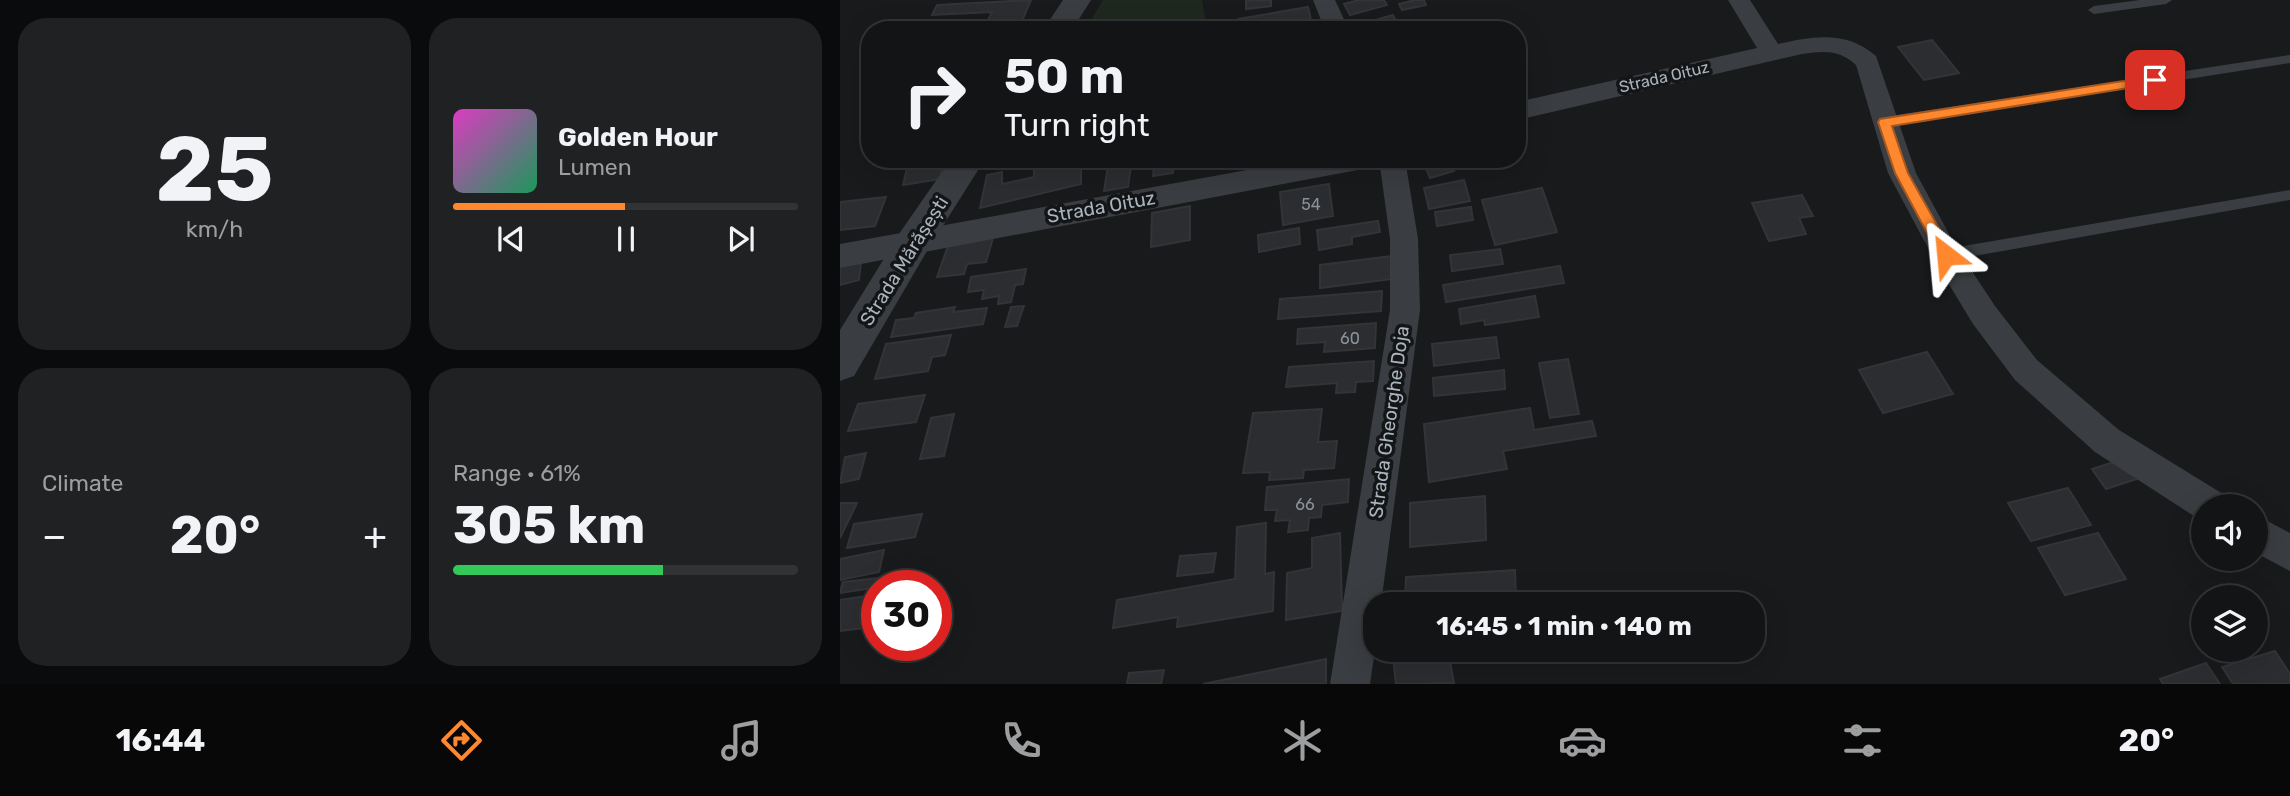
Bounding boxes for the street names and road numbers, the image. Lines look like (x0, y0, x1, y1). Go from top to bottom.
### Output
street label: Strada Oituz (1617, 57, 1711, 97)
street label: Strada Oituz (1045, 186, 1157, 228)
street label: Strada Mărășești (855, 192, 953, 330)
street label: Strada Gheorghe Doja (1364, 324, 1414, 520)

